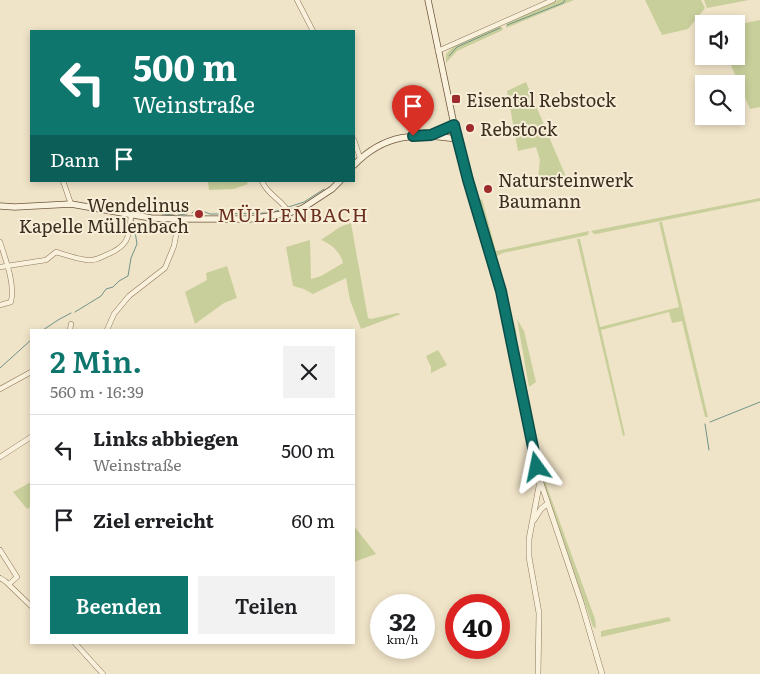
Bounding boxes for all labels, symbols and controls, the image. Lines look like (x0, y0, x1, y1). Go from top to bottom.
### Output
map controls (695, 15, 745, 125)
button: sound (695, 15, 745, 65)
text: 500 m (133, 40, 237, 92)
icon: left (50, 50, 115, 115)
button: search (695, 75, 745, 125)
pin (392, 85, 434, 136)
place label: Eisental Rebstock (466, 86, 617, 113)
text: Weinstraße (133, 87, 255, 120)
icon: arrive (399, 92, 427, 120)
marker: Eisental Rebstock (450, 93, 462, 105)
place label: Rebstock (480, 115, 559, 142)
marker: Rebstock (464, 122, 476, 134)
text: Dann (50, 145, 100, 173)
icon: arrive (110, 145, 138, 173)
place label: Natursteinwerk Baumann (498, 166, 635, 214)
marker: Natursteinwerk Baumann (482, 183, 494, 195)
place label: Wendelinus Kapelle Müllenbach (19, 191, 189, 239)
district label: MÜLLENBACH (217, 200, 369, 228)
marker: Wendelinus Kapelle Müllenbach (193, 208, 205, 220)
text: 2 Min. (50, 338, 142, 382)
button: close (283, 346, 335, 398)
text: 560 m · 16:39 (50, 379, 144, 403)
text: Links abbiegen (93, 424, 239, 452)
icon: left (50, 436, 78, 464)
text: 500 m (281, 436, 335, 464)
position arrow (510, 440, 562, 492)
text: Weinstraße (93, 452, 182, 476)
icon: arrive (50, 506, 78, 534)
text: Ziel erreicht (93, 506, 214, 534)
text: 60 m (292, 506, 335, 534)
button: Beenden (50, 576, 188, 634)
button: Teilen (198, 576, 335, 634)
speed limit sign: 40 (445, 594, 510, 659)
text: 32 (389, 602, 416, 639)
text: km/h (387, 630, 418, 648)

